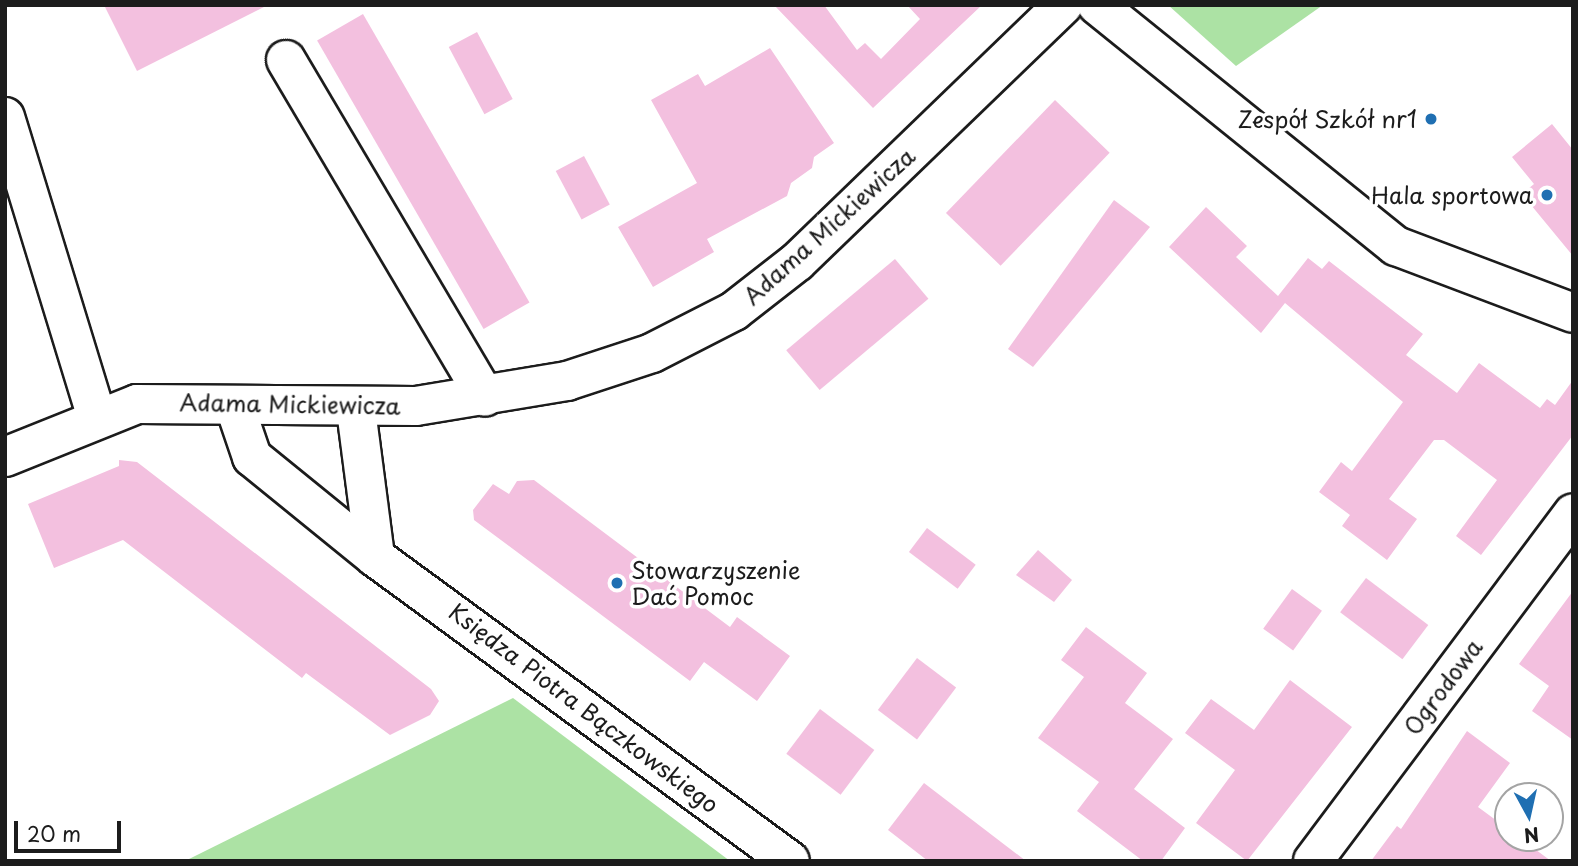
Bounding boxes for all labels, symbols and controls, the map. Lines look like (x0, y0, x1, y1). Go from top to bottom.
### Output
place label: Zespół Szkół nr1 (1238, 105, 1417, 133)
marker: Zespół Szkół nr1 (1423, 111, 1439, 127)
street label: Adama Mickiewicza (738, 142, 920, 310)
place label: Hala sportowa (1371, 181, 1533, 209)
marker: Hala sportowa (1539, 187, 1555, 203)
street label: Adama Mickiewicza (180, 388, 400, 420)
place label: Stowarzyszenie Dać Pomoc (631, 556, 801, 610)
marker: Stowarzyszenie Dać Pomoc (609, 575, 625, 591)
street label: Księdza Piotra Bączkowskiego (444, 597, 724, 819)
street label: Ogrodowa (1398, 634, 1488, 740)
north arrow (1494, 782, 1564, 852)
scale bar (18, 806, 124, 850)
text: 20 m (27, 817, 81, 849)
text: N (1522, 821, 1541, 851)

